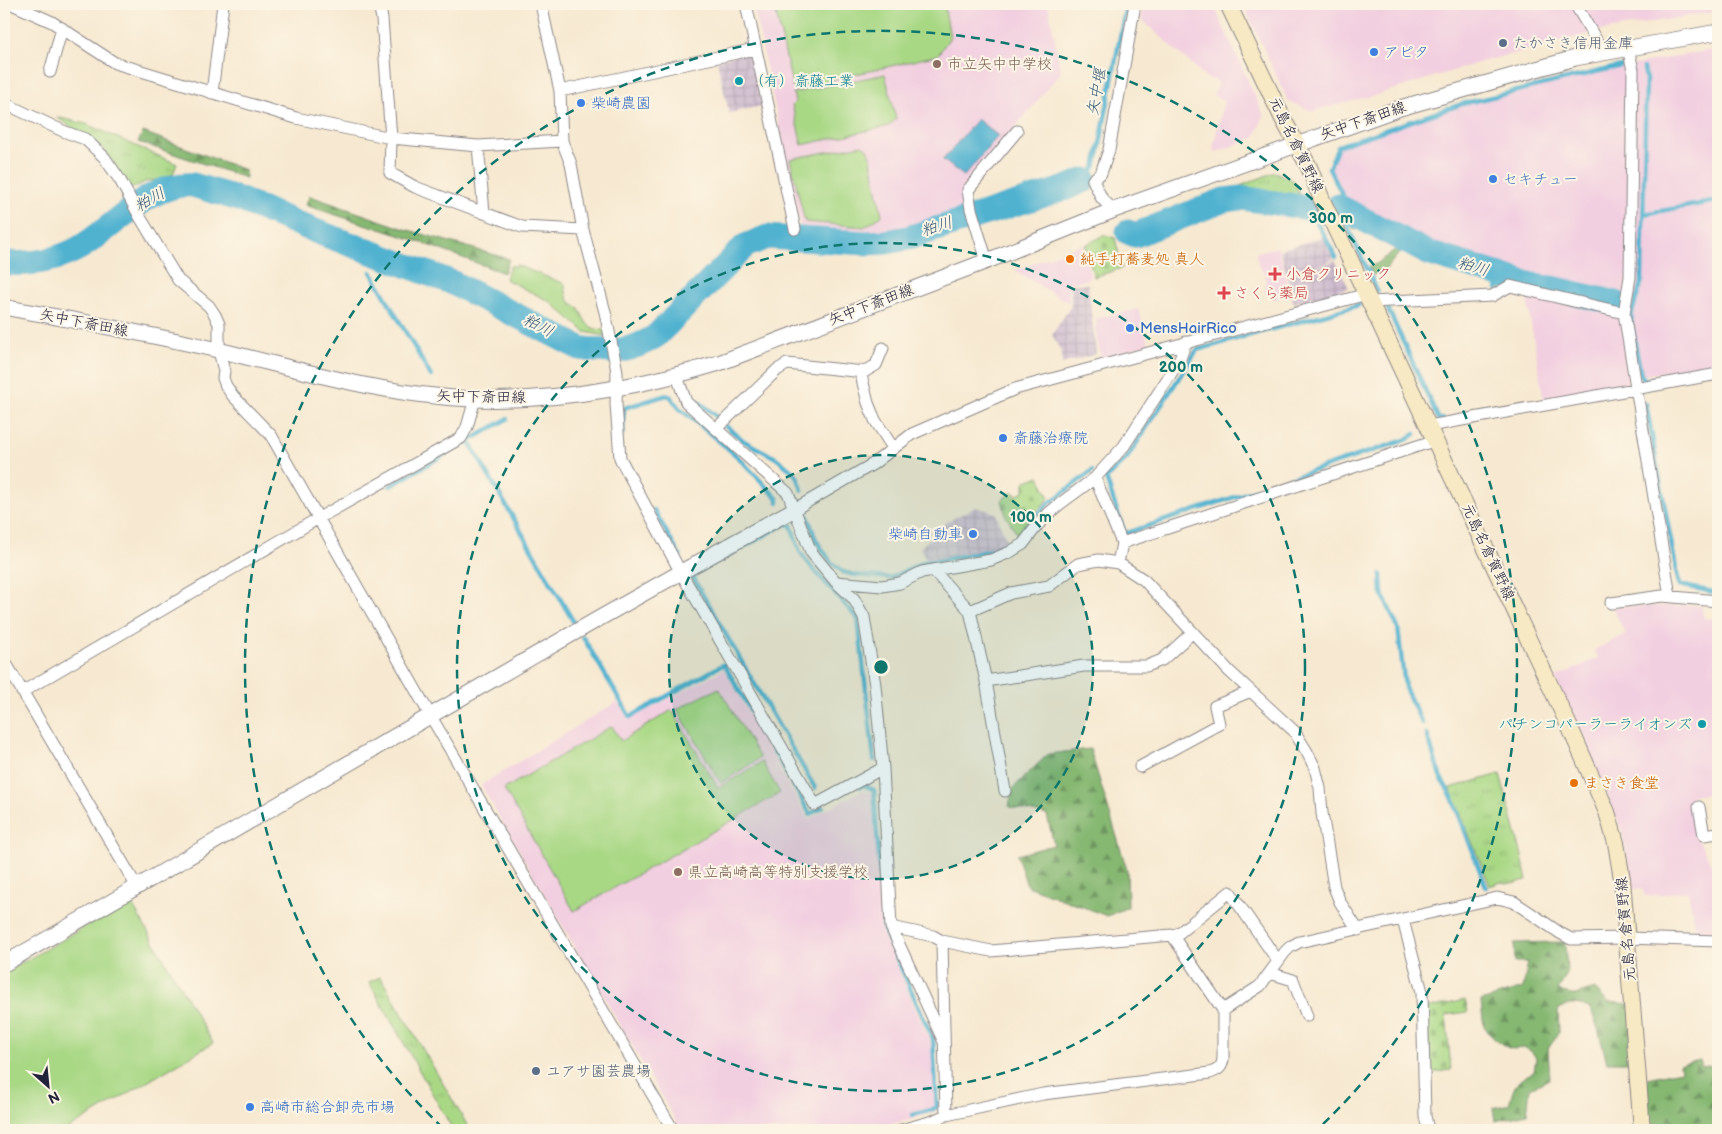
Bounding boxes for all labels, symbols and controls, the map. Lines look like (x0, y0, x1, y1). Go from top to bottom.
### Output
place label: たかさき信用金庫 (1513, 34, 1633, 53)
marker: たかさき信用金庫 (1497, 37, 1509, 49)
place label: アピタ (1384, 43, 1429, 62)
marker: アピタ (1368, 46, 1380, 58)
place label: 市立矢中中学校 (947, 55, 1052, 74)
marker: 市立矢中中学校 (931, 58, 943, 70)
water label: 矢中堰 (1083, 65, 1111, 117)
place label: （有）斎藤工業 (749, 72, 854, 91)
marker: （有）斎藤工業 (733, 75, 745, 87)
place label: 柴崎農園 (591, 94, 651, 113)
street label: 元島名倉賀野線 (1264, 94, 1328, 196)
marker: 柴崎農園 (575, 97, 587, 109)
street label: 矢中下斎田線 (1317, 97, 1409, 145)
place label: セキチュー (1503, 170, 1578, 189)
marker: セキチュー (1487, 173, 1499, 185)
water label: 粕川 (131, 184, 169, 216)
text: 300 m (1309, 209, 1353, 228)
water label: 粕川 (919, 213, 955, 241)
place label: 純手打蕎麦処 真人 (1080, 250, 1204, 269)
marker: 純手打蕎麦処 真人 (1064, 253, 1076, 265)
water label: 粕川 (1455, 253, 1491, 281)
place label: 小倉クリニック (1286, 265, 1391, 284)
marker: 小倉クリニック (1268, 267, 1282, 281)
street label: 矢中下斎田線 (826, 280, 916, 330)
place label: さくら薬局 (1234, 284, 1309, 303)
marker: さくら薬局 (1218, 287, 1230, 299)
street label: 矢中下斎田線 (38, 305, 130, 341)
water label: 粕川 (519, 310, 557, 342)
place label: MensHairRico (1140, 319, 1237, 338)
marker: MensHairRico (1124, 322, 1136, 334)
text: 200 m (1159, 358, 1203, 377)
street label: 矢中下斎田線 (436, 387, 526, 407)
place label: 斎藤治療院 (1013, 429, 1088, 448)
marker: 斎藤治療院 (997, 432, 1009, 444)
street label: 元島名倉賀野線 (1457, 500, 1519, 604)
text: 100 m (1010, 508, 1052, 527)
place label: 柴崎自動車 (888, 525, 963, 544)
marker: 柴崎自動車 (967, 528, 979, 540)
centre of rings (872, 658, 890, 676)
place label: パチンコパーラーライオンズ (1498, 715, 1692, 734)
marker: パチンコパーラーライオンズ (1696, 718, 1708, 730)
place label: まさき食堂 (1584, 774, 1659, 793)
marker: まさき食堂 (1568, 777, 1580, 789)
place label: 県立高崎高等特別支援学校 (688, 863, 868, 882)
marker: 県立高崎高等特別支援学校 (672, 866, 684, 878)
street label: 元島名倉賀野線 (1612, 876, 1640, 982)
north arrow (22, 1062, 72, 1112)
place label: ユアサ園芸農場 (546, 1062, 651, 1081)
marker: ユアサ園芸農場 (530, 1065, 542, 1077)
text: N (45, 1087, 62, 1107)
place label: 高崎市総合卸売市場 (260, 1098, 395, 1117)
marker: 高崎市総合卸売市場 (244, 1101, 256, 1113)

